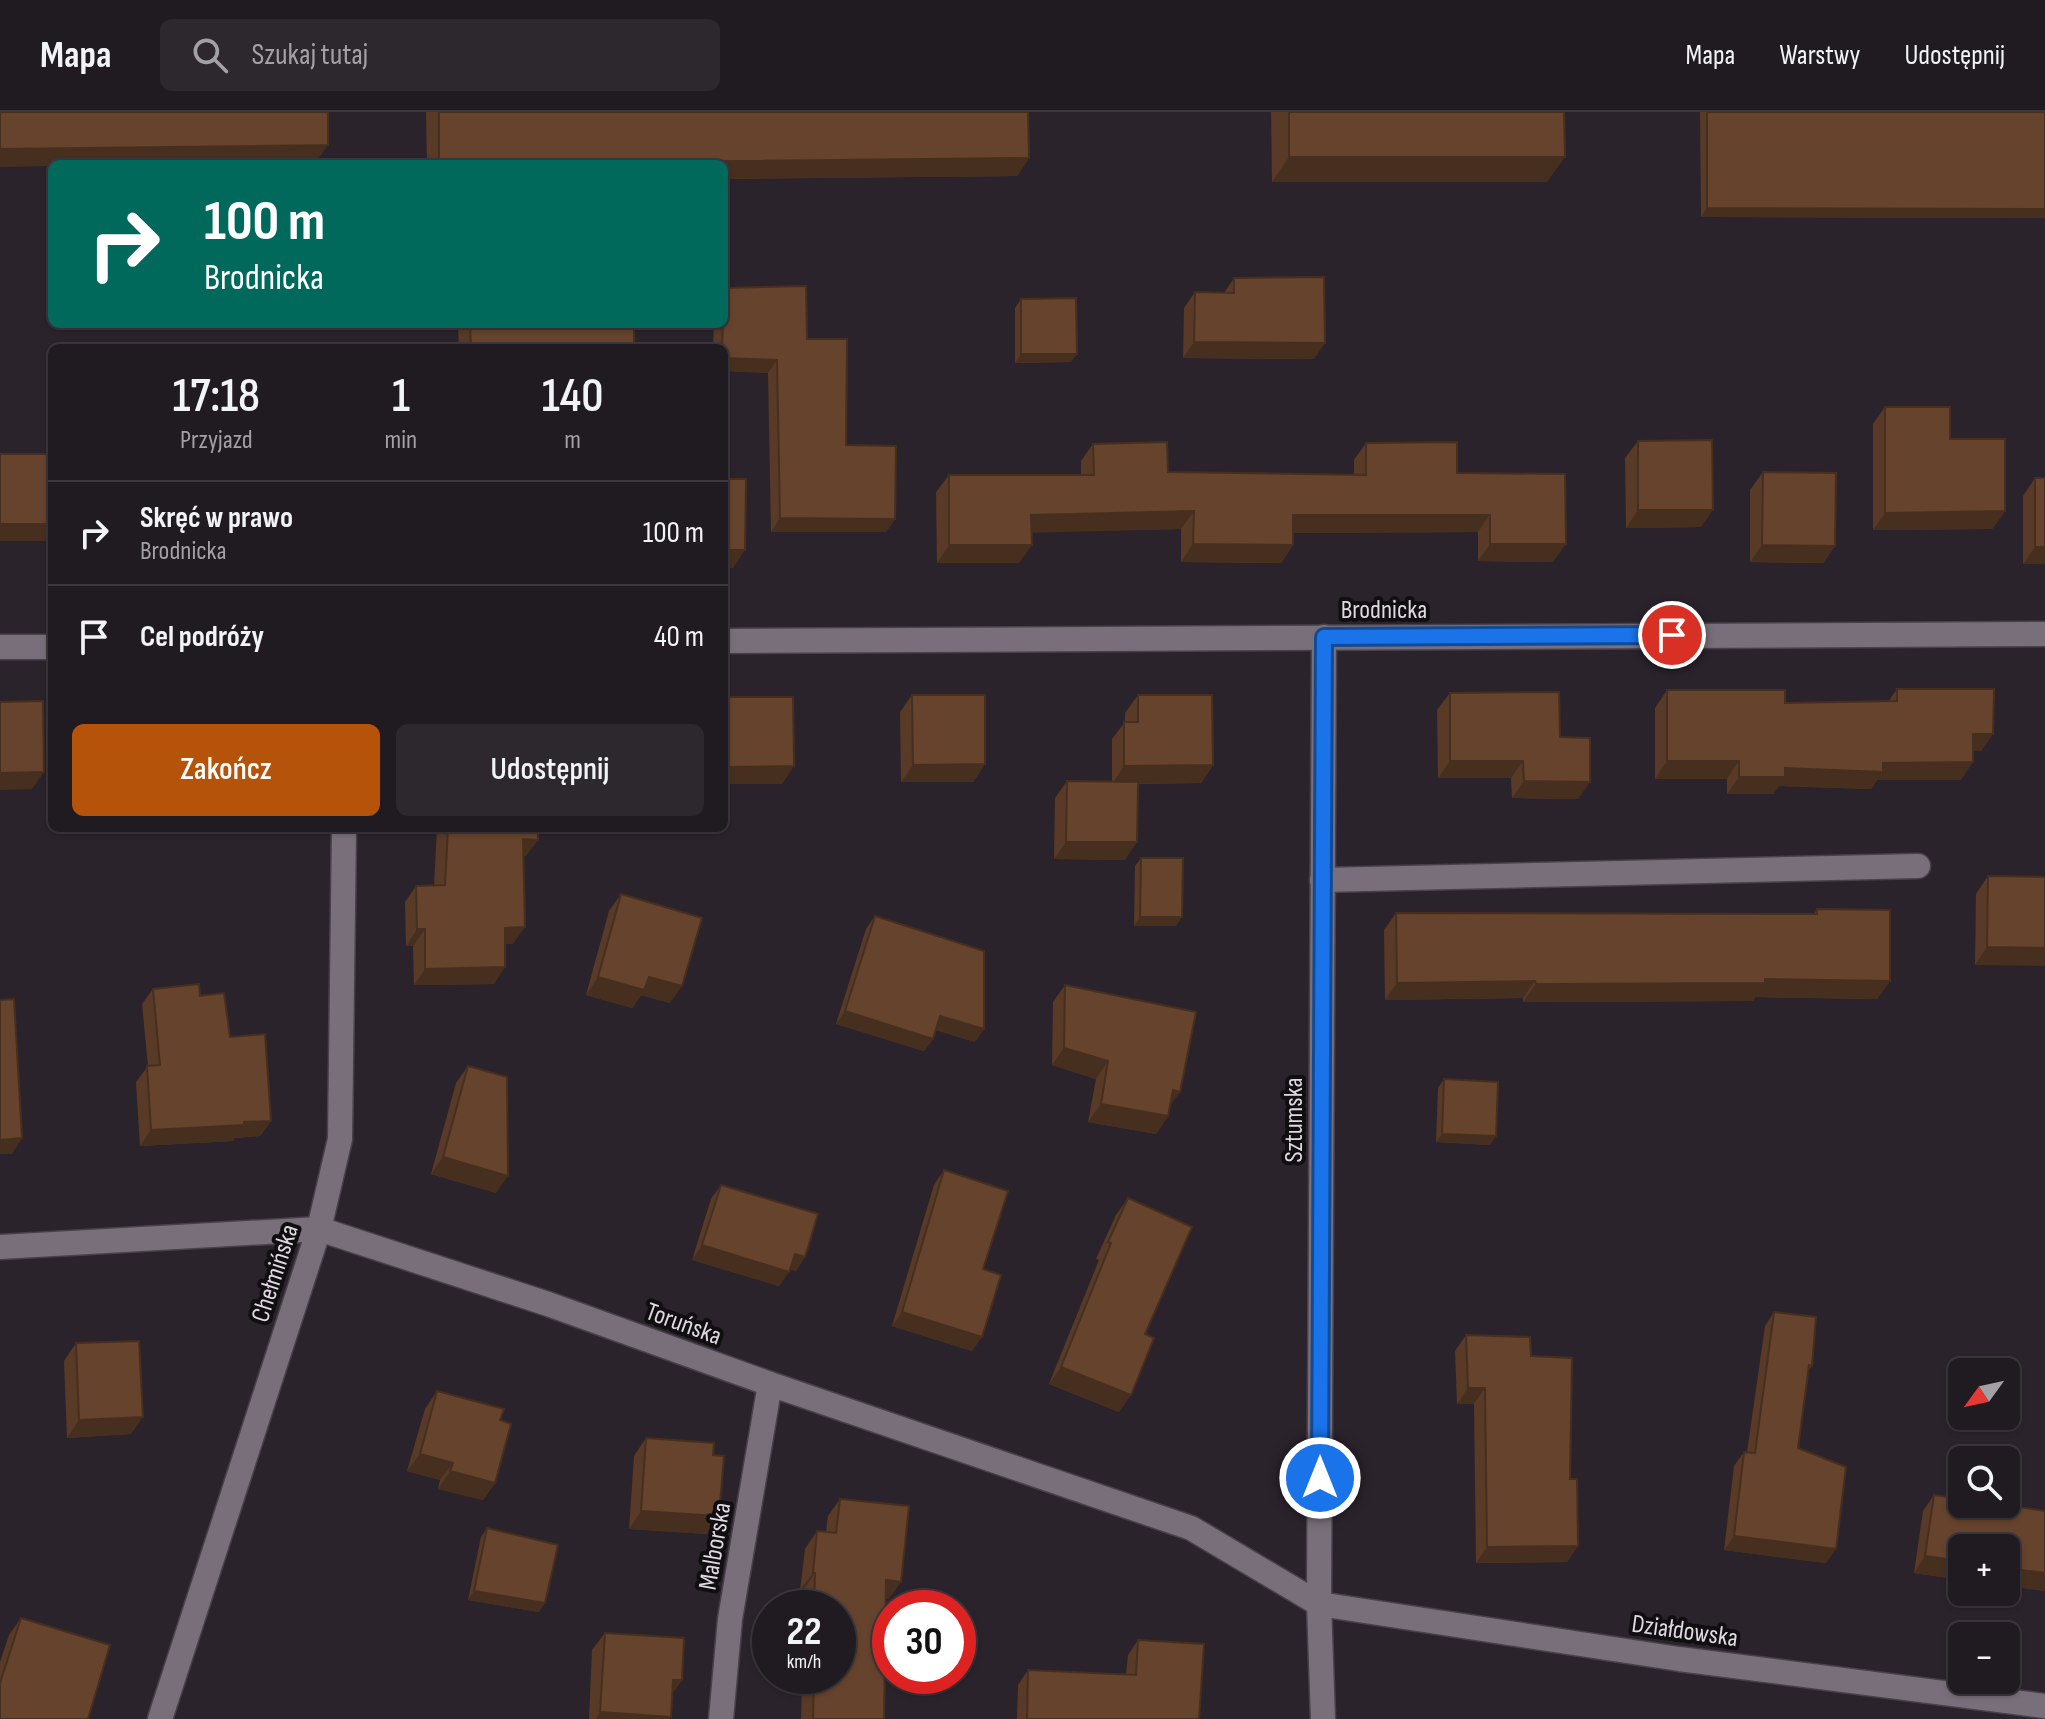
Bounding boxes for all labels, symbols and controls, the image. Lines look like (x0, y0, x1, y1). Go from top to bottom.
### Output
search box (160, 19, 720, 91)
text: Mapa (40, 33, 112, 78)
icon: search (188, 33, 232, 77)
text: Szukaj tutaj (252, 37, 368, 73)
text: Mapa (1686, 39, 1735, 72)
text: Warstwy (1779, 39, 1860, 72)
text: Udostępnij (1904, 39, 2005, 72)
text: 100 m (204, 189, 325, 256)
icon: right (72, 192, 176, 296)
text: Brodnicka (204, 257, 324, 300)
text: 17:18 (172, 368, 260, 425)
text: 1 (392, 368, 410, 425)
text: 140 (542, 368, 604, 425)
text: Przyjazd (180, 425, 253, 456)
text: min (385, 425, 417, 456)
text: m (564, 425, 581, 456)
text: Skręć w prawo (140, 500, 293, 536)
icon: right (72, 511, 116, 555)
text: 100 m (643, 515, 704, 551)
text: Brodnicka (140, 536, 227, 567)
street label: Brodnicka (1341, 595, 1427, 626)
pin (1638, 601, 1706, 669)
icon: arrive (1650, 613, 1694, 657)
icon: arrive (72, 615, 116, 659)
text: Cel podróży (140, 619, 264, 655)
text: 40 m (654, 619, 704, 655)
button: Zakończ (72, 724, 380, 816)
button: Udostępnij (396, 724, 704, 816)
street label: Sztumska (1279, 1077, 1310, 1163)
street label: Chełmińska (245, 1221, 306, 1326)
street label: Toruńska (641, 1296, 726, 1352)
north arrow (1948, 1358, 2020, 1430)
map controls (1948, 1358, 2020, 1694)
position arrow (1278, 1436, 1362, 1520)
button: search (1948, 1446, 2020, 1518)
street label: Malborska (693, 1500, 738, 1592)
button: + (1948, 1534, 2020, 1606)
speed limit sign: 30 (872, 1590, 976, 1694)
text: 22 (786, 1608, 822, 1656)
street label: Działdowska (1630, 1609, 1740, 1654)
button: − (1948, 1622, 2020, 1694)
text: km/h (787, 1650, 821, 1674)

